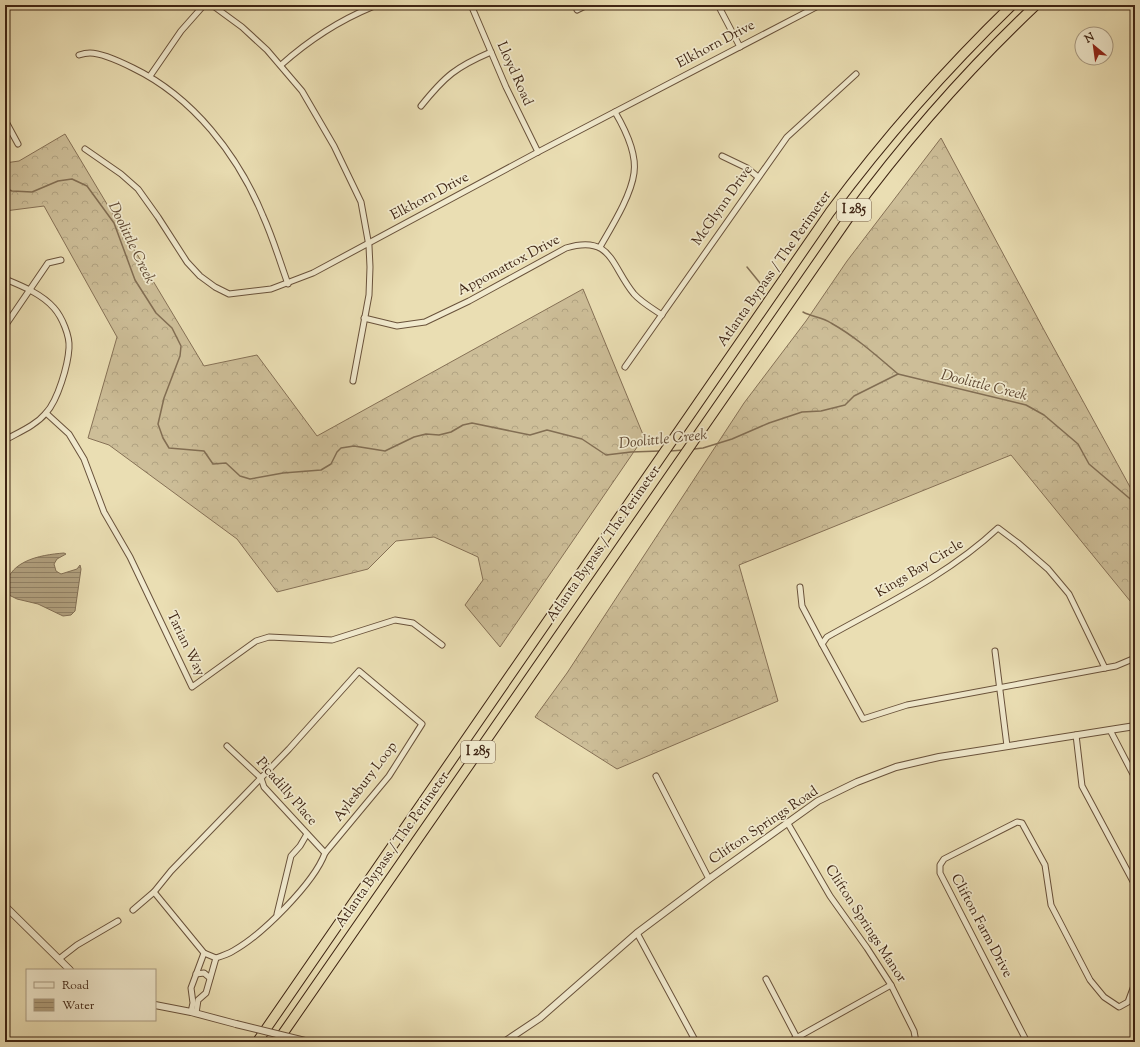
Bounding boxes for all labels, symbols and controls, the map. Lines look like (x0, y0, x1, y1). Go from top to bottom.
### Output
street label: Elkhorn Drive (673, 16, 759, 74)
north arrow (1074, 26, 1114, 66)
text: N (1081, 29, 1098, 48)
street label: Lloyd Road (491, 39, 537, 109)
street label: McGlynn Drive (688, 162, 758, 250)
street label: Elkhorn Drive (387, 168, 473, 226)
street label: Atlanta Bypass / The Perimeter (713, 186, 837, 351)
water label: Doolittle Creek (102, 199, 160, 288)
road number: I 285 (837, 199, 871, 221)
street label: Appomattox Drive (454, 230, 564, 302)
water label: Doolittle Creek (938, 365, 1030, 407)
water label: Doolittle Creek (618, 425, 708, 455)
street label: Atlanta Bypass / The Perimeter (542, 461, 666, 626)
street label: Kings Bay Circle (872, 535, 968, 603)
street label: Tarian Way (161, 608, 209, 680)
street label: Aylesbury Loop (329, 738, 403, 826)
road number: I 285 (461, 741, 495, 763)
street label: Picadilly Place (251, 754, 321, 830)
street label: Atlanta Bypass / The Perimeter (331, 767, 455, 932)
street label: Clifton Springs Road (705, 782, 823, 870)
street label: Clifton Springs Manor (819, 861, 911, 987)
street label: Clifton Farm Drive (945, 871, 1017, 981)
legend (26, 969, 156, 1021)
text: Road (62, 977, 89, 995)
text: Water (62, 997, 95, 1015)

